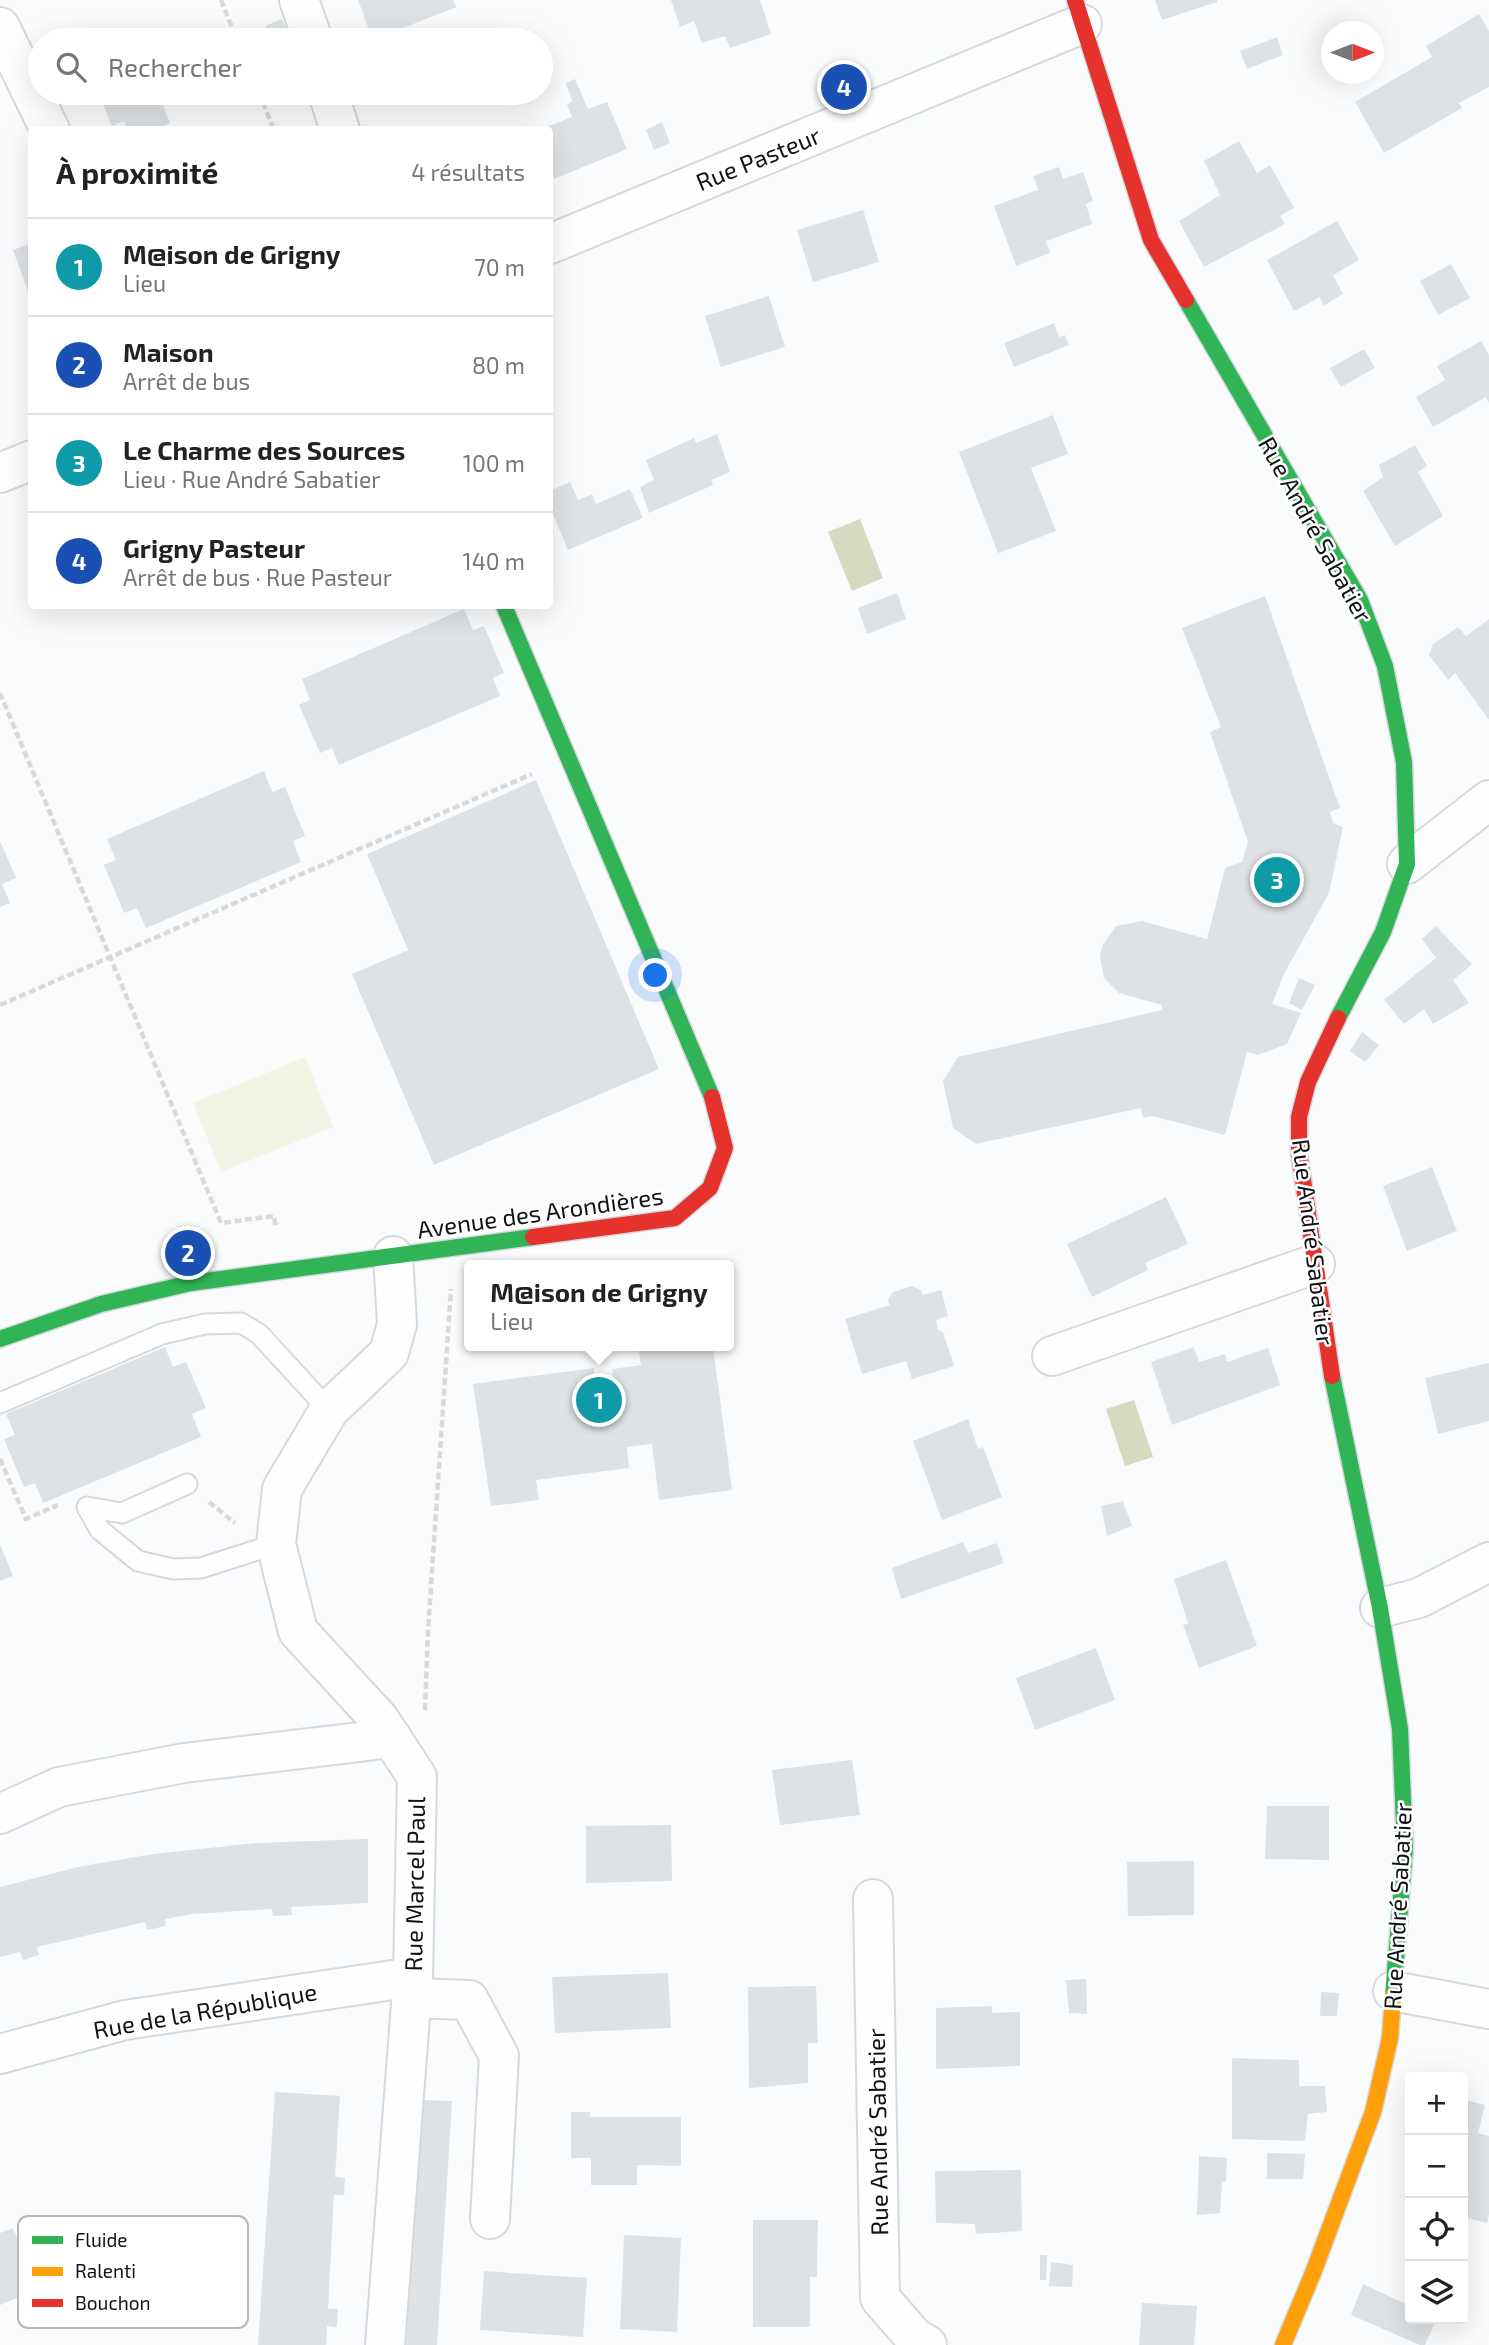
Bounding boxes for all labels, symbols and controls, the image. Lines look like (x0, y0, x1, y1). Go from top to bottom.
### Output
north arrow (1321, 21, 1384, 84)
search box (28, 28, 553, 105)
icon: search (52, 48, 90, 86)
text: Rechercher (108, 51, 242, 82)
pin: 4 (821, 61, 867, 113)
street label: Rue Pasteur (692, 120, 825, 196)
text: À proximité (56, 154, 218, 190)
text: 4 résultats (411, 158, 525, 186)
text: M@ison de Grigny (123, 238, 341, 269)
text: 1 (74, 253, 84, 281)
text: 70 m (474, 253, 525, 281)
text: Lieu (123, 269, 166, 297)
text: Maison (123, 336, 214, 367)
text: 2 (72, 351, 86, 379)
text: 80 m (472, 351, 525, 379)
text: Arrêt de bus (123, 367, 250, 395)
street label: Rue André Sabatier (1253, 431, 1379, 627)
text: Le Charme des Sources (123, 434, 405, 465)
text: 3 (72, 449, 86, 477)
text: 100 m (463, 449, 525, 477)
text: Lieu · Rue André Sabatier (123, 465, 381, 493)
text: Grigny Pasteur (123, 532, 305, 563)
text: 4 (72, 547, 86, 575)
text: 140 m (463, 547, 525, 575)
text: Arrêt de bus · Rue Pasteur (123, 563, 392, 591)
pin: 3 (1254, 854, 1300, 906)
your location (638, 958, 672, 992)
street label: Rue André Sabatier (1287, 1137, 1341, 1347)
street label: Avenue des Arondières (415, 1180, 665, 1244)
pin: 2 (165, 1227, 211, 1279)
popup (464, 1260, 734, 1351)
text: M@ison de Grigny (490, 1276, 708, 1307)
text: Lieu (490, 1307, 533, 1335)
pin: 1 (576, 1374, 622, 1426)
street label: Rue Marcel Paul (398, 1796, 430, 1972)
street label: Rue André Sabatier (1377, 1801, 1417, 2010)
street label: Rue de la République (91, 1976, 319, 2044)
street label: Rue André Sabatier (861, 2028, 893, 2236)
map controls (1405, 2072, 1468, 2324)
button: + (1405, 2072, 1468, 2135)
button: − (1405, 2135, 1468, 2198)
button: locate (1405, 2198, 1468, 2261)
legend (18, 2216, 248, 2328)
text: Fluide (75, 2228, 128, 2251)
text: Ralenti (75, 2259, 136, 2282)
button: layers (1405, 2261, 1468, 2324)
text: Bouchon (75, 2291, 151, 2314)

